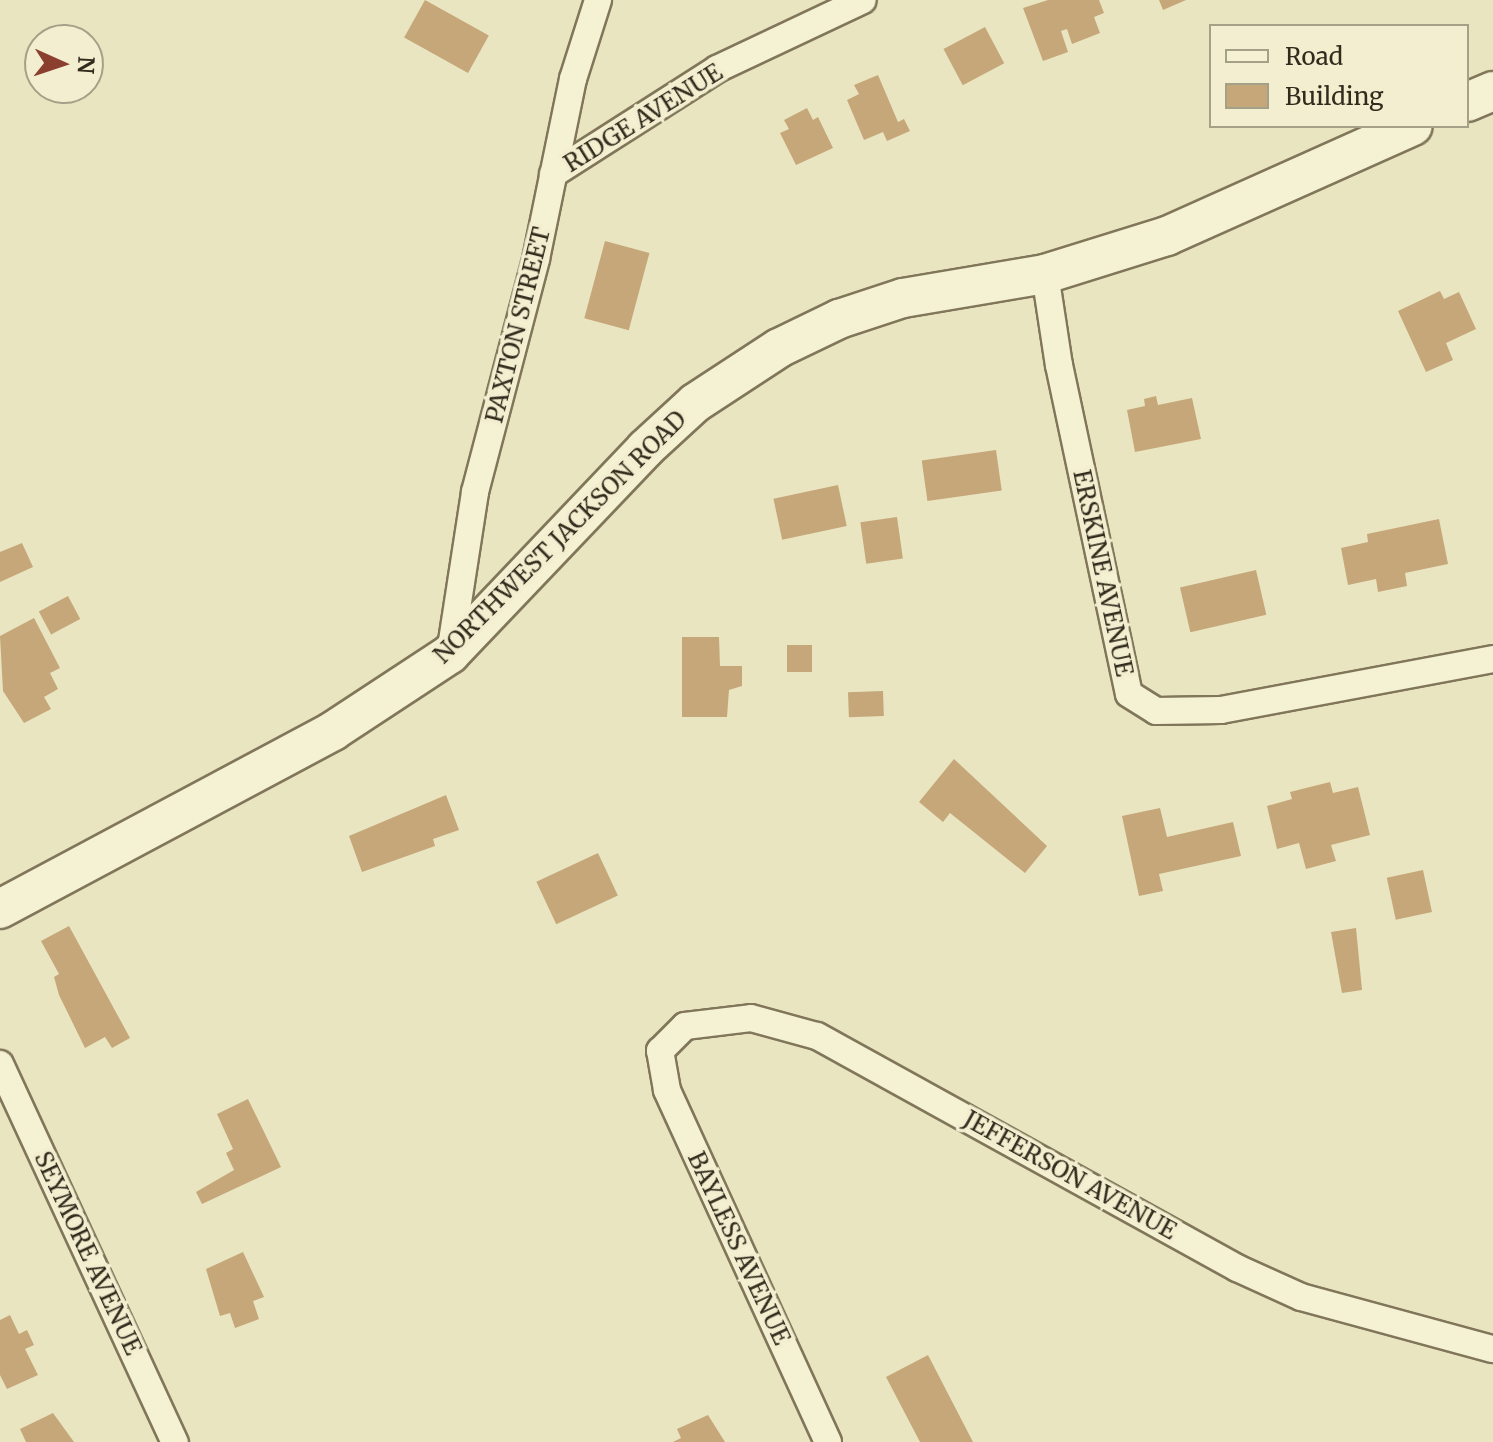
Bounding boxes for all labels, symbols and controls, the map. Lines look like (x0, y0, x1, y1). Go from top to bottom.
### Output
north arrow (24, 24, 104, 104)
legend (1209, 24, 1469, 128)
text: Road (1285, 41, 1343, 72)
text: N (72, 56, 100, 75)
street label: RIDGE AVENUE (559, 58, 727, 178)
text: Building (1285, 81, 1384, 112)
street label: PAXTON STREET (480, 224, 556, 426)
street label: NORTHWEST JACKSON ROAD (428, 405, 692, 669)
street label: ERSKINE AVENUE (1067, 467, 1139, 679)
street label: JEFFERSON AVENUE (959, 1104, 1181, 1246)
street label: SEYMORE AVENUE (28, 1147, 148, 1359)
street label: BAYLESS AVENUE (682, 1147, 796, 1349)

